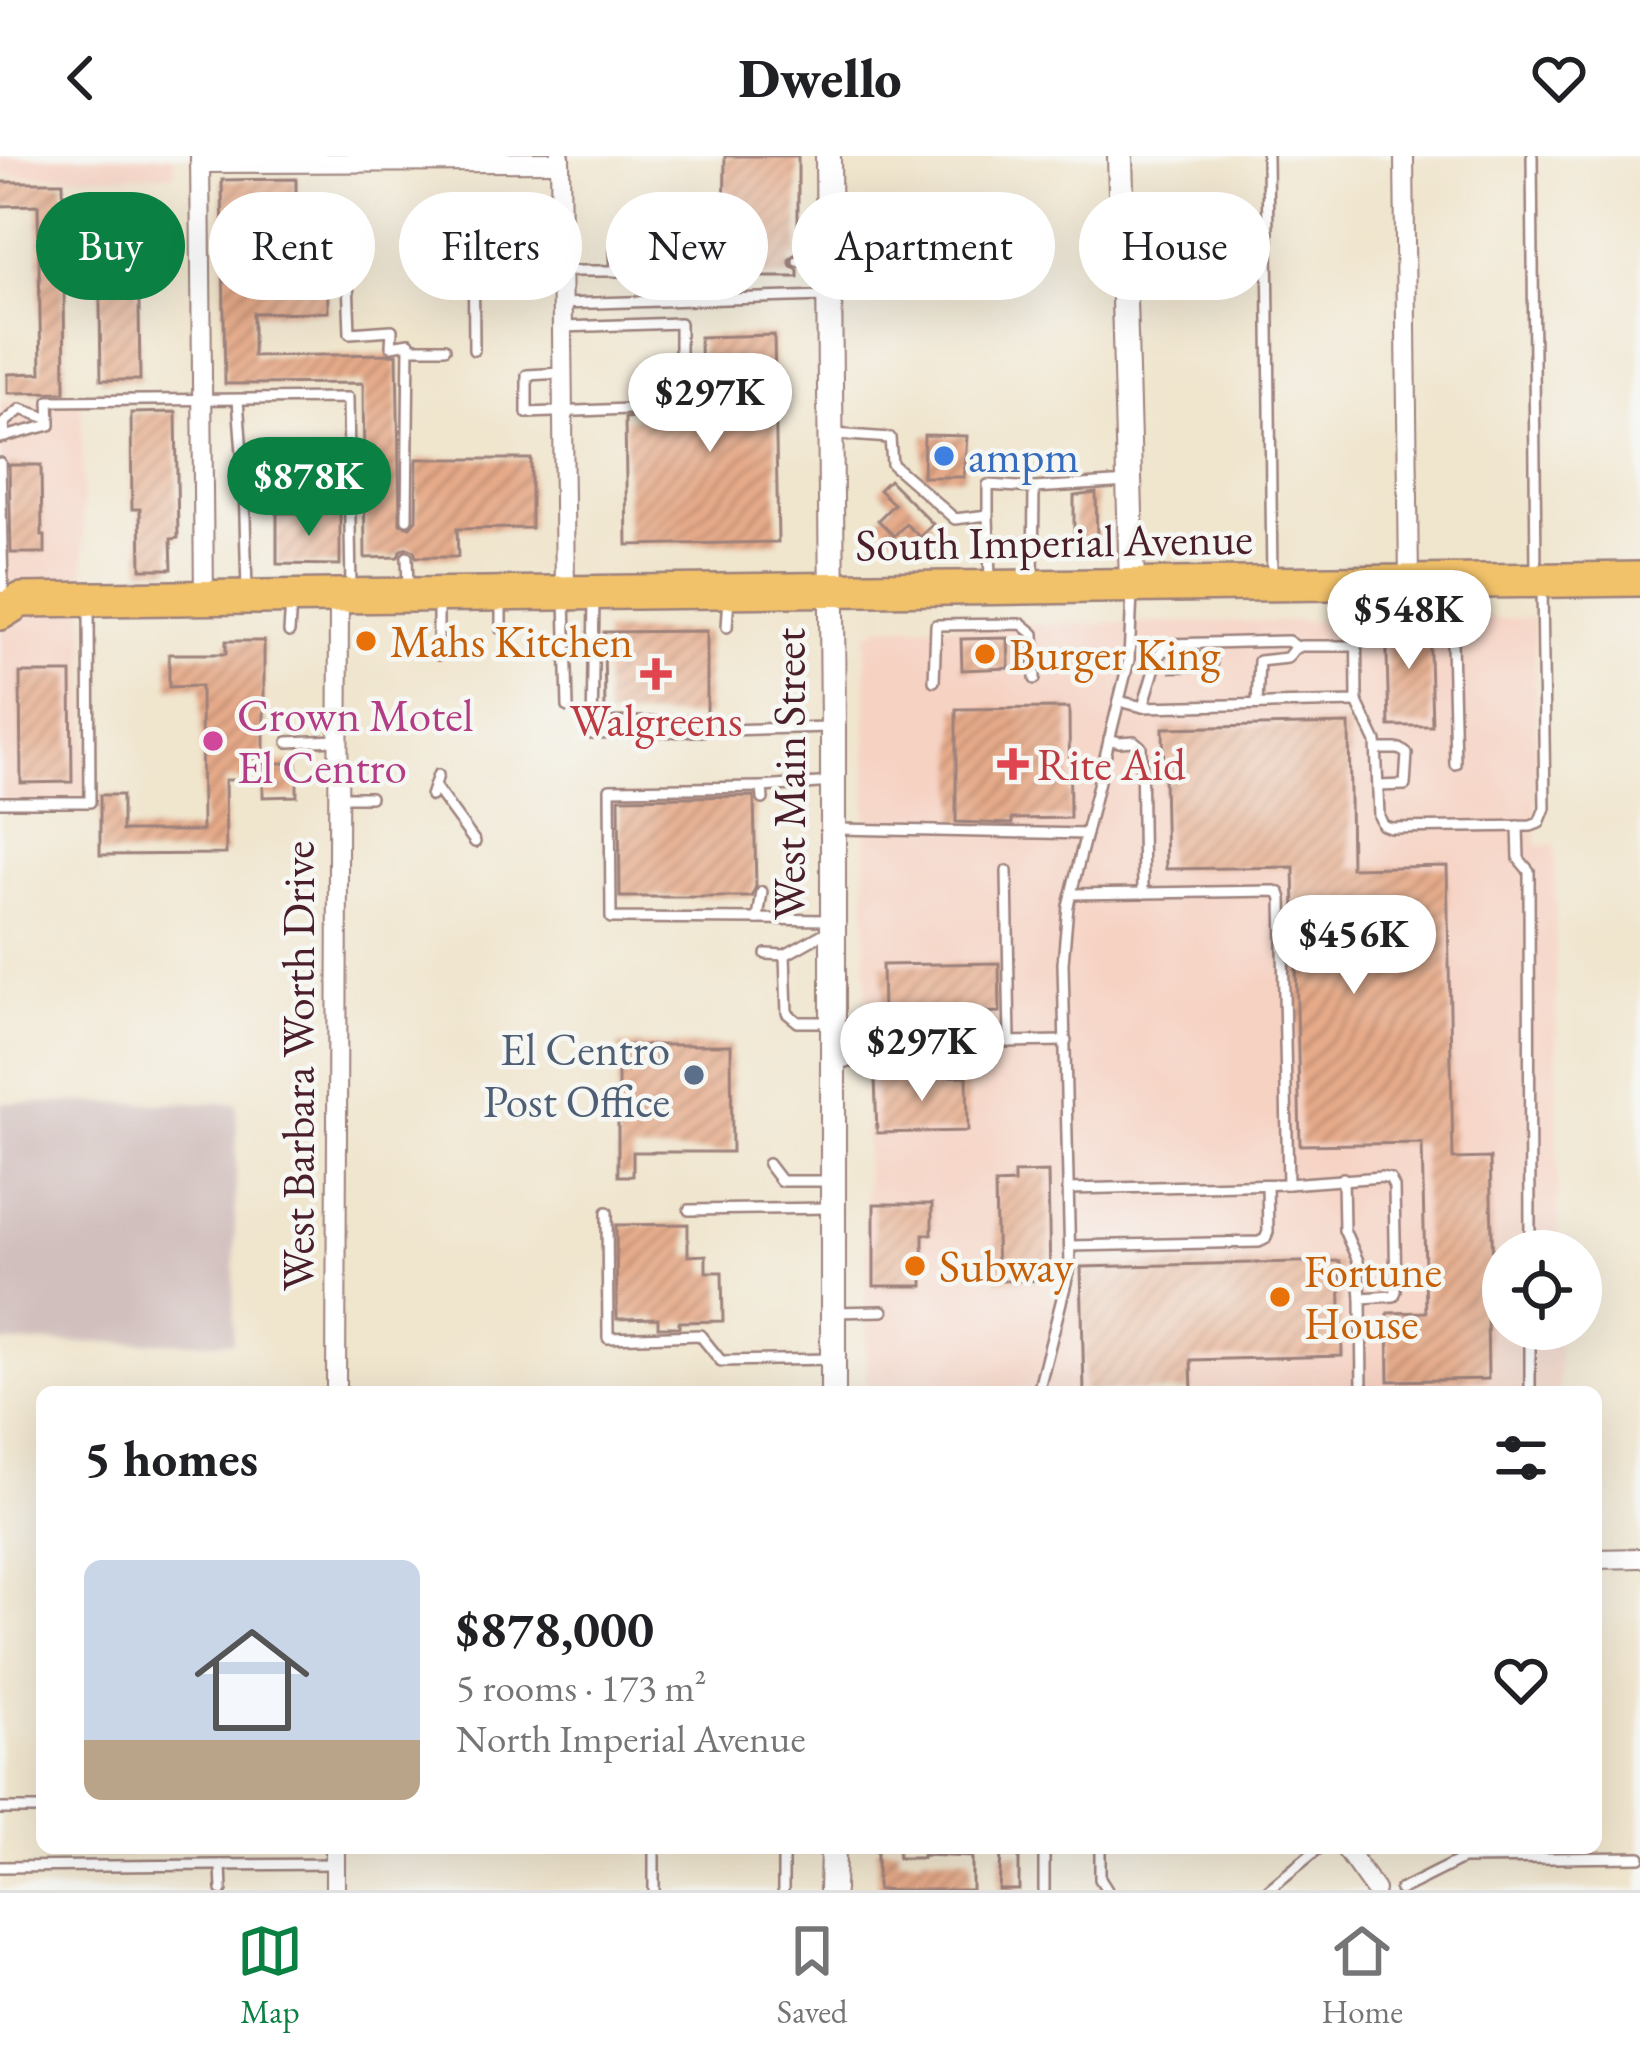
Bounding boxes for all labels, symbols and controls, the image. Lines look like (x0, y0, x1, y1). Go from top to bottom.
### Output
text: Dwello (738, 43, 902, 113)
icon: back (48, 45, 114, 111)
icon: heart (1526, 45, 1592, 111)
chip: Buy (36, 192, 185, 300)
chip: Rent (209, 192, 375, 300)
chip: Filters (399, 192, 582, 300)
chip: New (606, 192, 768, 300)
chip: Apartment (792, 192, 1055, 300)
chip: House (1079, 192, 1270, 300)
pin: $297K (626, 353, 794, 455)
text: $297K (655, 366, 765, 417)
place label: ampm (968, 427, 1079, 485)
pin: $878K (225, 437, 393, 539)
marker: ampm (931, 443, 957, 469)
text: $878K (254, 450, 364, 501)
street label: South Imperial Avenue (855, 509, 1253, 573)
pin: $548K (1325, 570, 1493, 672)
text: $548K (1354, 583, 1464, 634)
place label: Mahs Kitchen (390, 612, 633, 670)
place label: Burger King (1009, 625, 1221, 683)
marker: Mahs Kitchen (353, 628, 379, 654)
street label: West Main Street (760, 628, 818, 920)
marker: Burger King (972, 641, 998, 667)
marker: Walgreens (643, 661, 669, 687)
place label: Crown Motel El Centro (237, 686, 474, 796)
place label: Walgreens (569, 691, 743, 749)
marker: Crown Motel El Centro (200, 728, 226, 754)
place label: Rite Aid (1037, 735, 1186, 793)
marker: Rite Aid (1000, 751, 1026, 777)
street label: West Barbara Worth Drive (269, 841, 327, 1291)
pin: $456K (1270, 895, 1438, 997)
text: $456K (1299, 908, 1409, 959)
pin: $297K (838, 1002, 1006, 1104)
text: $297K (867, 1015, 977, 1066)
place label: El Centro Post Office (483, 1020, 670, 1130)
marker: El Centro Post Office (681, 1062, 707, 1088)
map controls (1482, 1230, 1602, 1350)
button: locate (1482, 1230, 1602, 1350)
place label: Subway (939, 1237, 1074, 1295)
place label: Fortune House (1304, 1242, 1442, 1352)
marker: Subway (902, 1253, 928, 1279)
marker: Fortune House (1267, 1284, 1293, 1310)
text: 5 homes (84, 1425, 258, 1491)
icon: filters (1488, 1425, 1554, 1491)
text: $878,000 (456, 1596, 654, 1662)
icon: home (180, 1608, 324, 1752)
icon: heart (1488, 1647, 1554, 1713)
text: 5 rooms · 173 m² (456, 1662, 707, 1713)
text: North Imperial Avenue (456, 1713, 806, 1764)
tab: Map (237, 1918, 303, 2033)
tab: Saved (777, 1918, 848, 2033)
tab: Home (1321, 1918, 1403, 2033)

